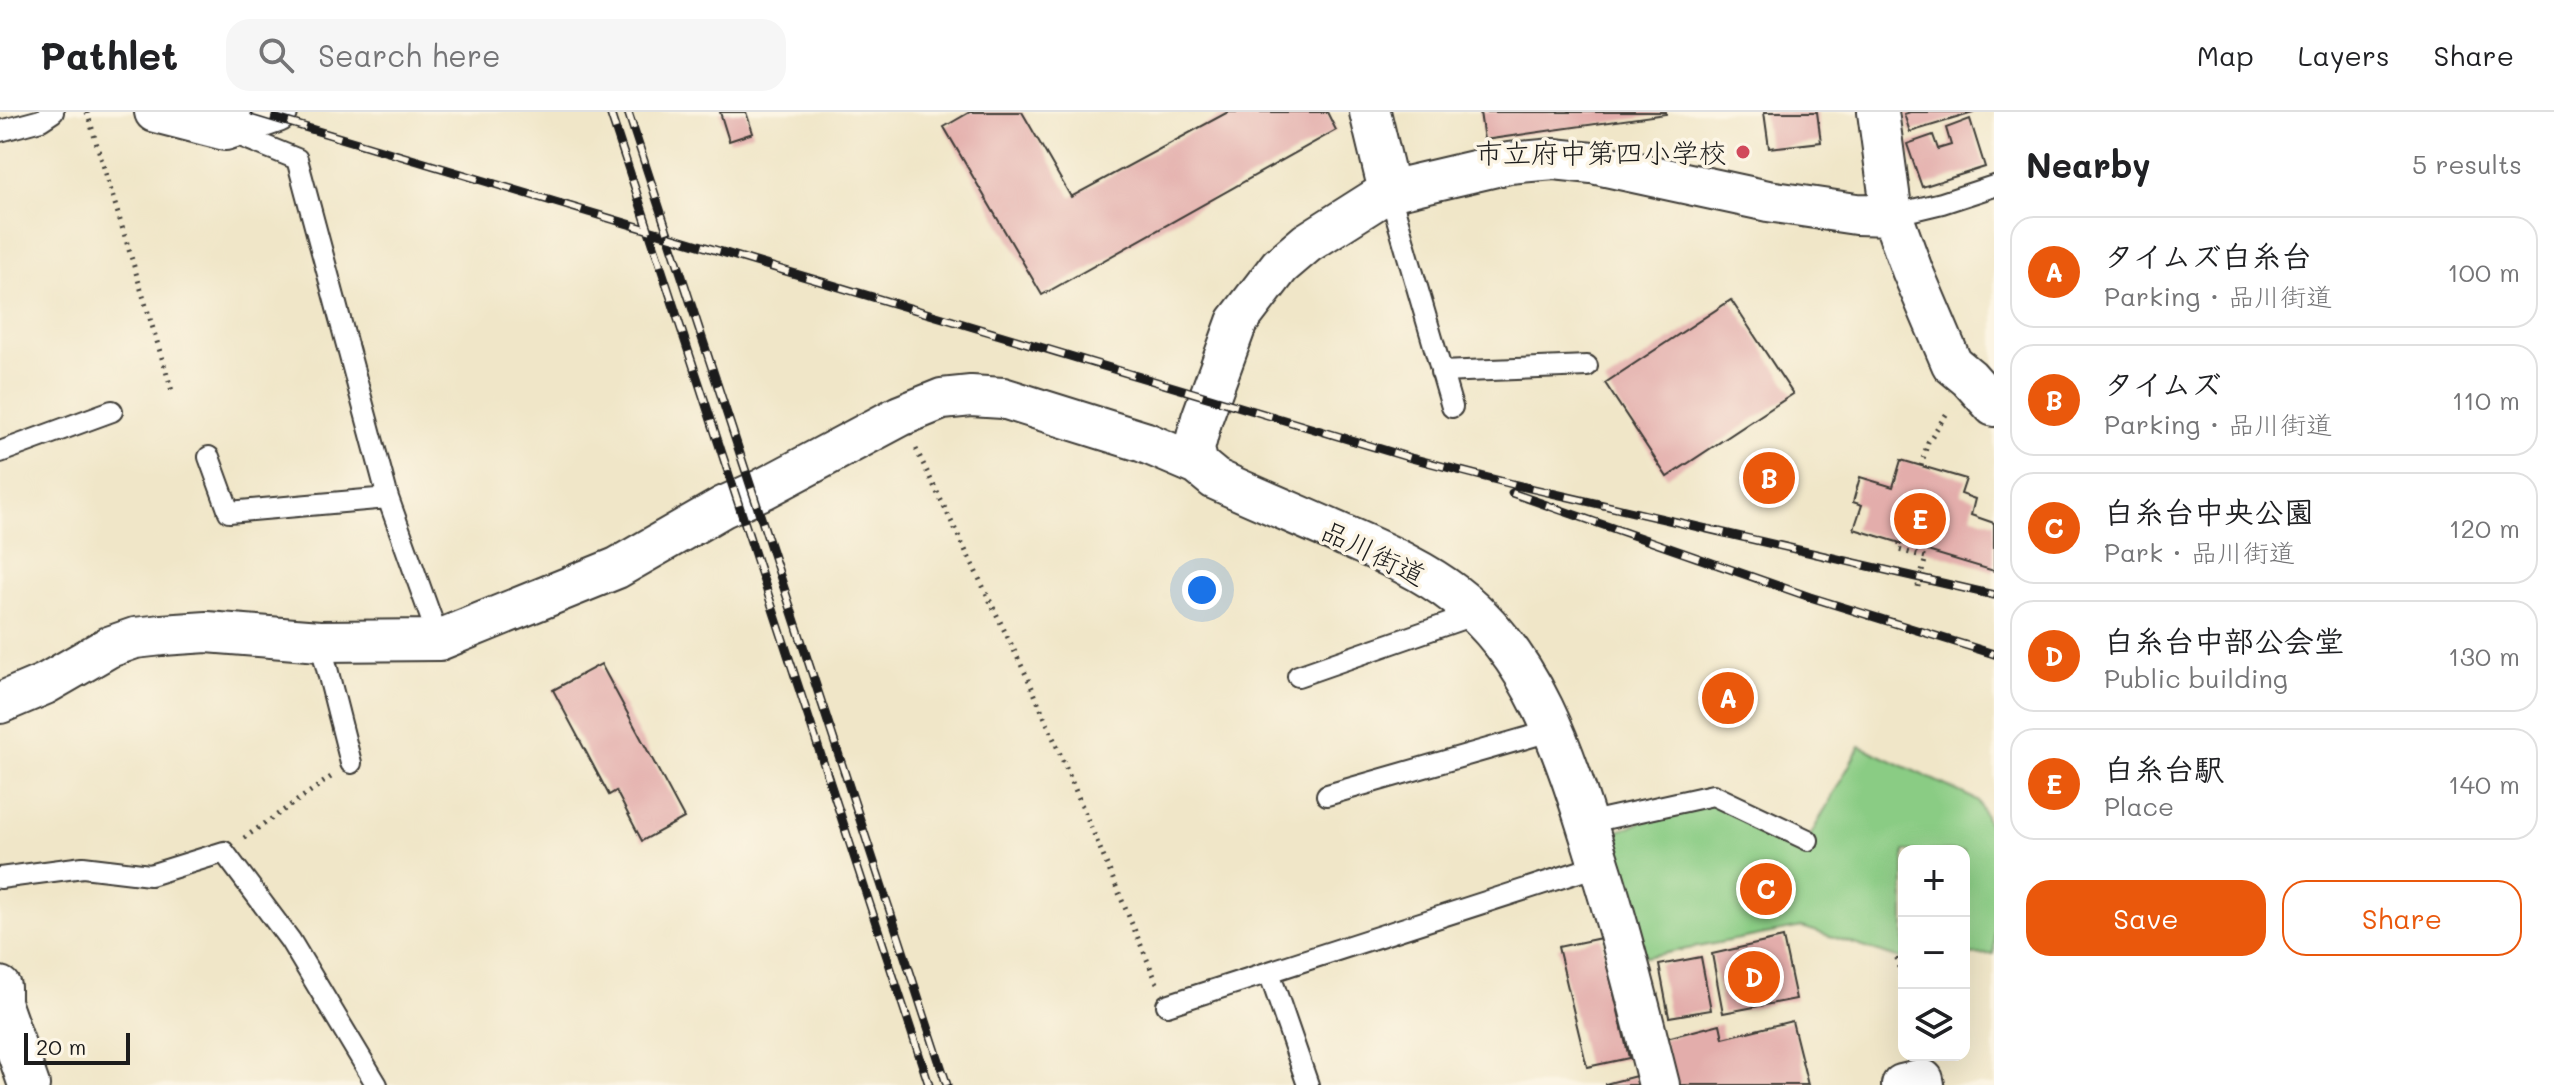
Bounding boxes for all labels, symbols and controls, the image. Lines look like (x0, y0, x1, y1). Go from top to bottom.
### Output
search box (226, 19, 786, 91)
text: Pathlet (40, 30, 178, 80)
icon: search (254, 33, 298, 77)
text: Search here (318, 35, 501, 75)
text: Map (2197, 37, 2254, 73)
text: Layers (2298, 37, 2390, 73)
text: Share (2434, 37, 2514, 73)
place label: 市立府中第四小学校 (1475, 134, 1727, 170)
text: Nearby (2026, 142, 2151, 187)
marker: 市立府中第四小学校 (1734, 143, 1752, 161)
text: 5 results (2412, 147, 2522, 181)
text: タイムズ白糸台 (2104, 235, 2312, 275)
text: A (2045, 255, 2063, 289)
text: 100 m (2447, 255, 2520, 289)
text: Parking · 品川街道 (2104, 279, 2332, 313)
text: タイムズ (2104, 363, 2222, 403)
text: B (2045, 383, 2063, 417)
text: 110 m (2452, 383, 2520, 417)
text: Parking · 品川街道 (2104, 407, 2332, 441)
pin: B (1743, 448, 1795, 508)
pin: E (1894, 489, 1946, 549)
text: 白糸台中央公園 (2104, 491, 2314, 531)
street label: 品川街道 (1316, 511, 1432, 593)
text: C (2044, 511, 2064, 545)
text: 120 m (2449, 511, 2520, 545)
text: Park · 品川街道 (2104, 535, 2295, 569)
your location (1182, 570, 1222, 610)
text: 白糸台中部公会堂 (2104, 620, 2344, 660)
text: D (2045, 639, 2063, 673)
text: 130 m (2448, 639, 2520, 673)
text: Public building (2104, 661, 2288, 695)
pin: A (1702, 668, 1754, 728)
text: 白糸台駅 (2104, 748, 2224, 788)
text: E (2046, 767, 2062, 801)
text: 140 m (2448, 767, 2520, 801)
text: Place (2104, 789, 2174, 823)
map controls (1898, 845, 1970, 1061)
button: + (1898, 845, 1970, 917)
pin: C (1740, 859, 1792, 919)
button: Save (2026, 880, 2266, 956)
button: Share (2282, 880, 2522, 956)
button: − (1898, 917, 1970, 989)
pin: D (1728, 947, 1780, 1007)
button: layers (1898, 989, 1970, 1061)
scale bar (24, 1029, 130, 1065)
text: 20 m (36, 1032, 86, 1061)

